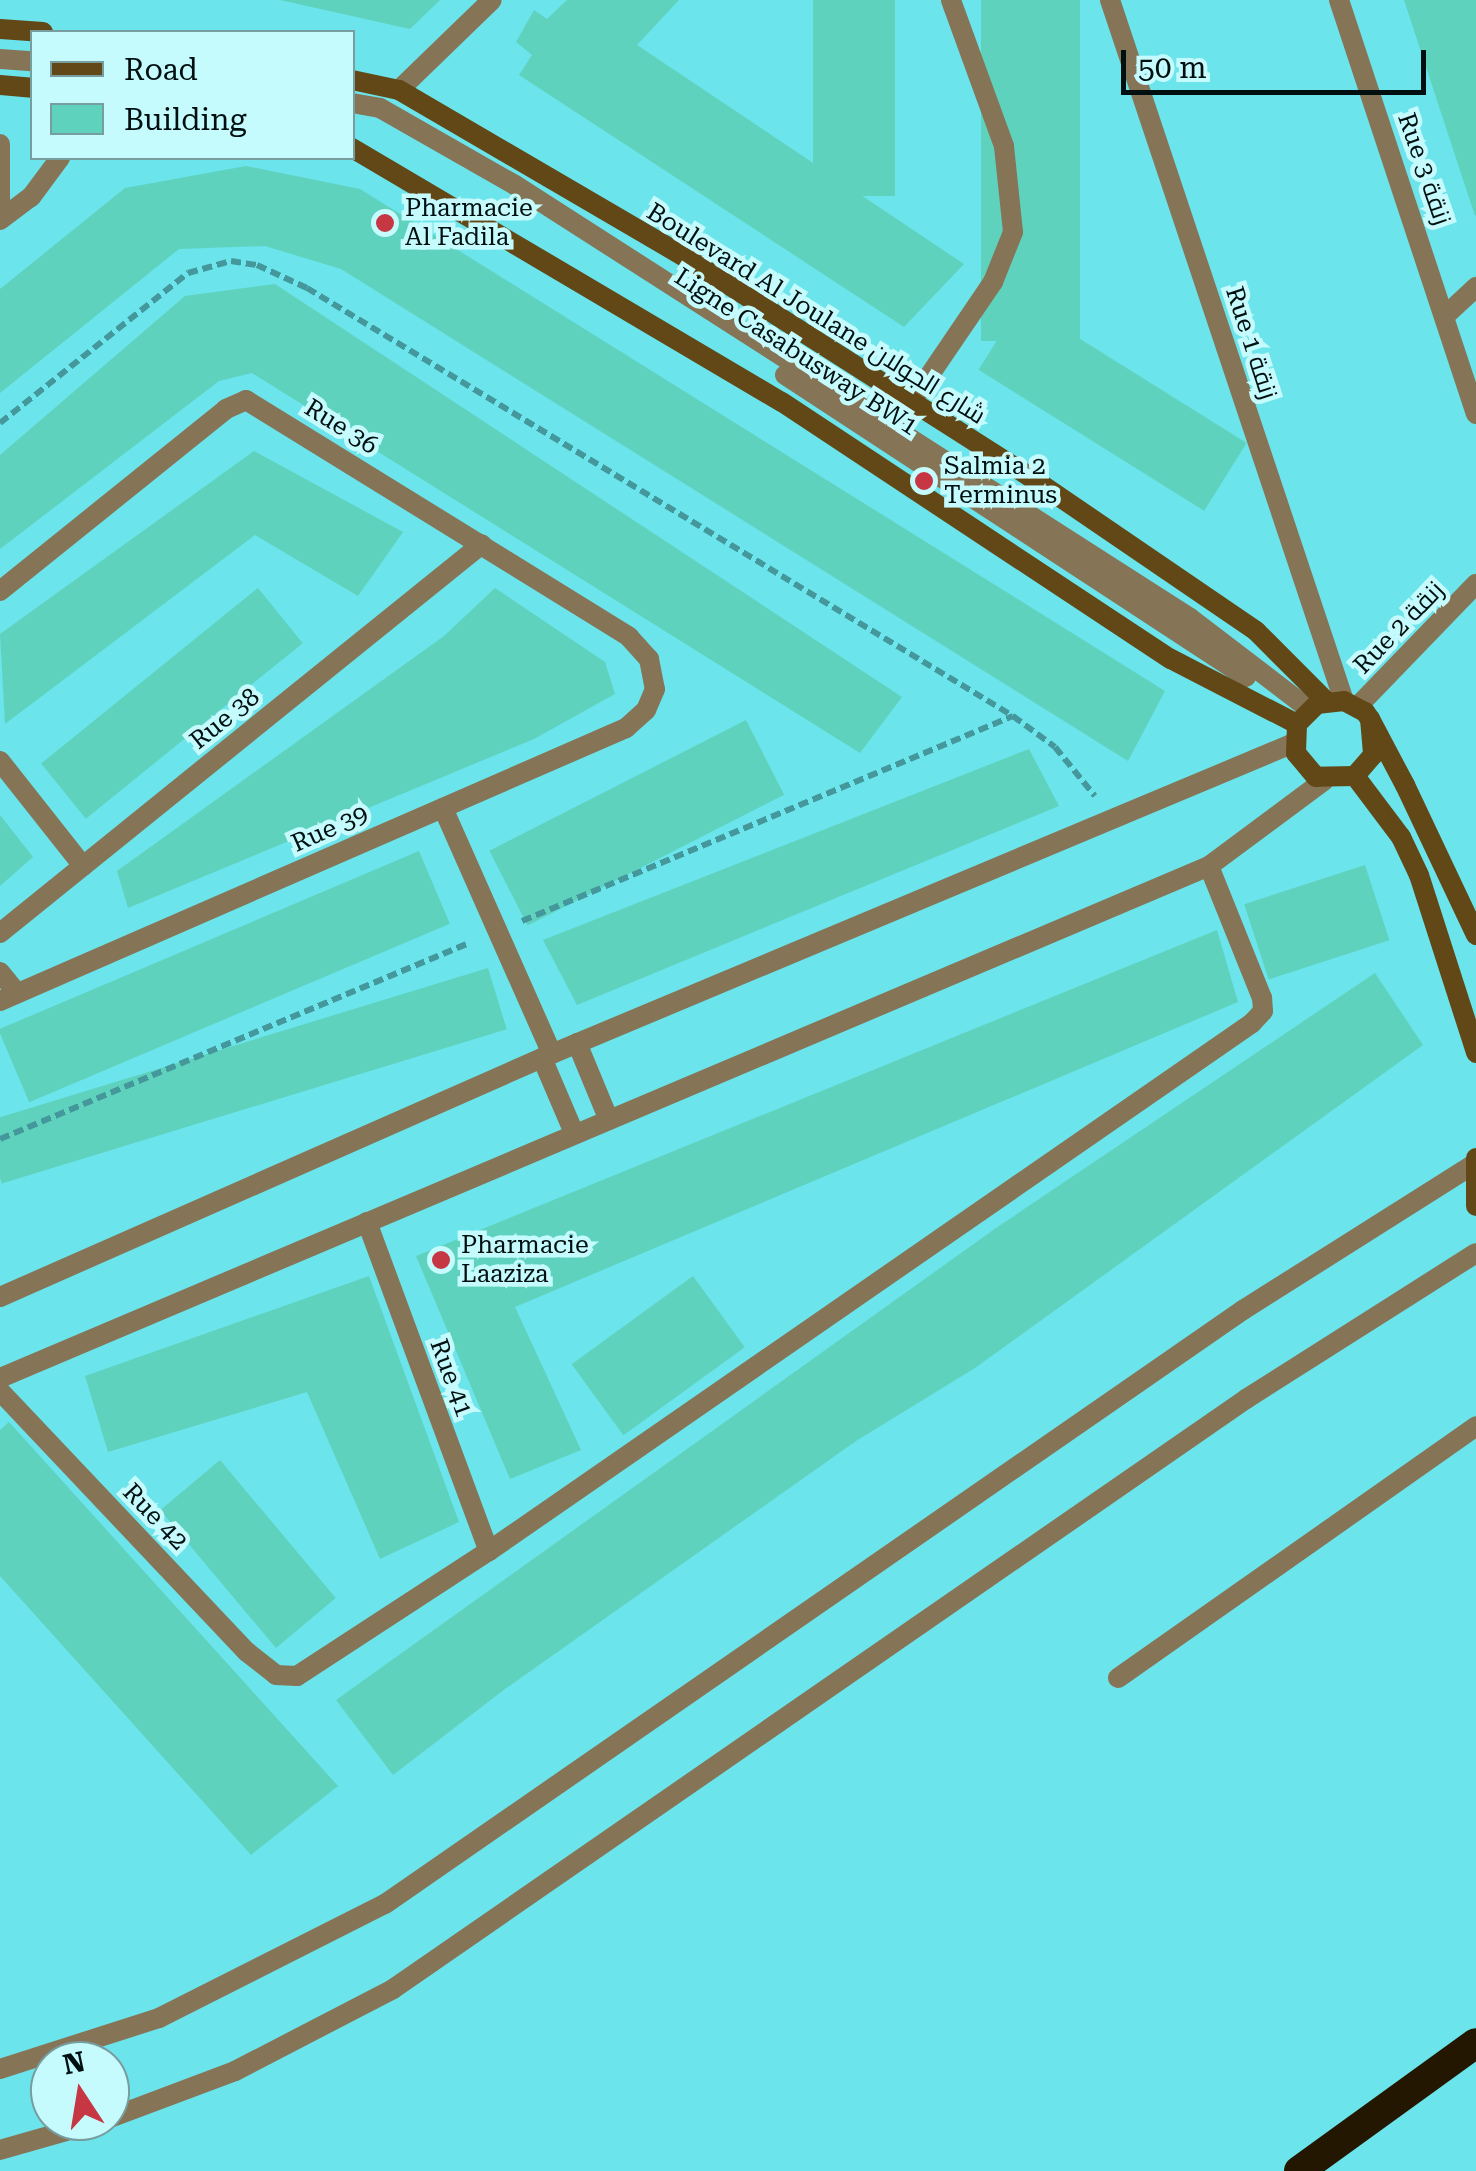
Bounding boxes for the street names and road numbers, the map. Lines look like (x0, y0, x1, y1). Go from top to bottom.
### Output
street label: Rue 3 زنقة (1391, 109, 1457, 229)
street label: Boulevard Al Joulane شارع الجولان (641, 197, 991, 431)
street label: Ligne Casabusway BW1 (669, 262, 923, 442)
street label: Rue 1 زنقة (1219, 283, 1283, 403)
street label: Rue 36 (299, 393, 383, 461)
street label: Rue 2 زنقة (1348, 576, 1450, 680)
street label: Rue 38 (184, 682, 266, 756)
street label: Rue 39 (287, 799, 373, 859)
street label: Rue 41 (423, 1335, 479, 1421)
street label: Rue 42 (116, 1478, 194, 1556)

